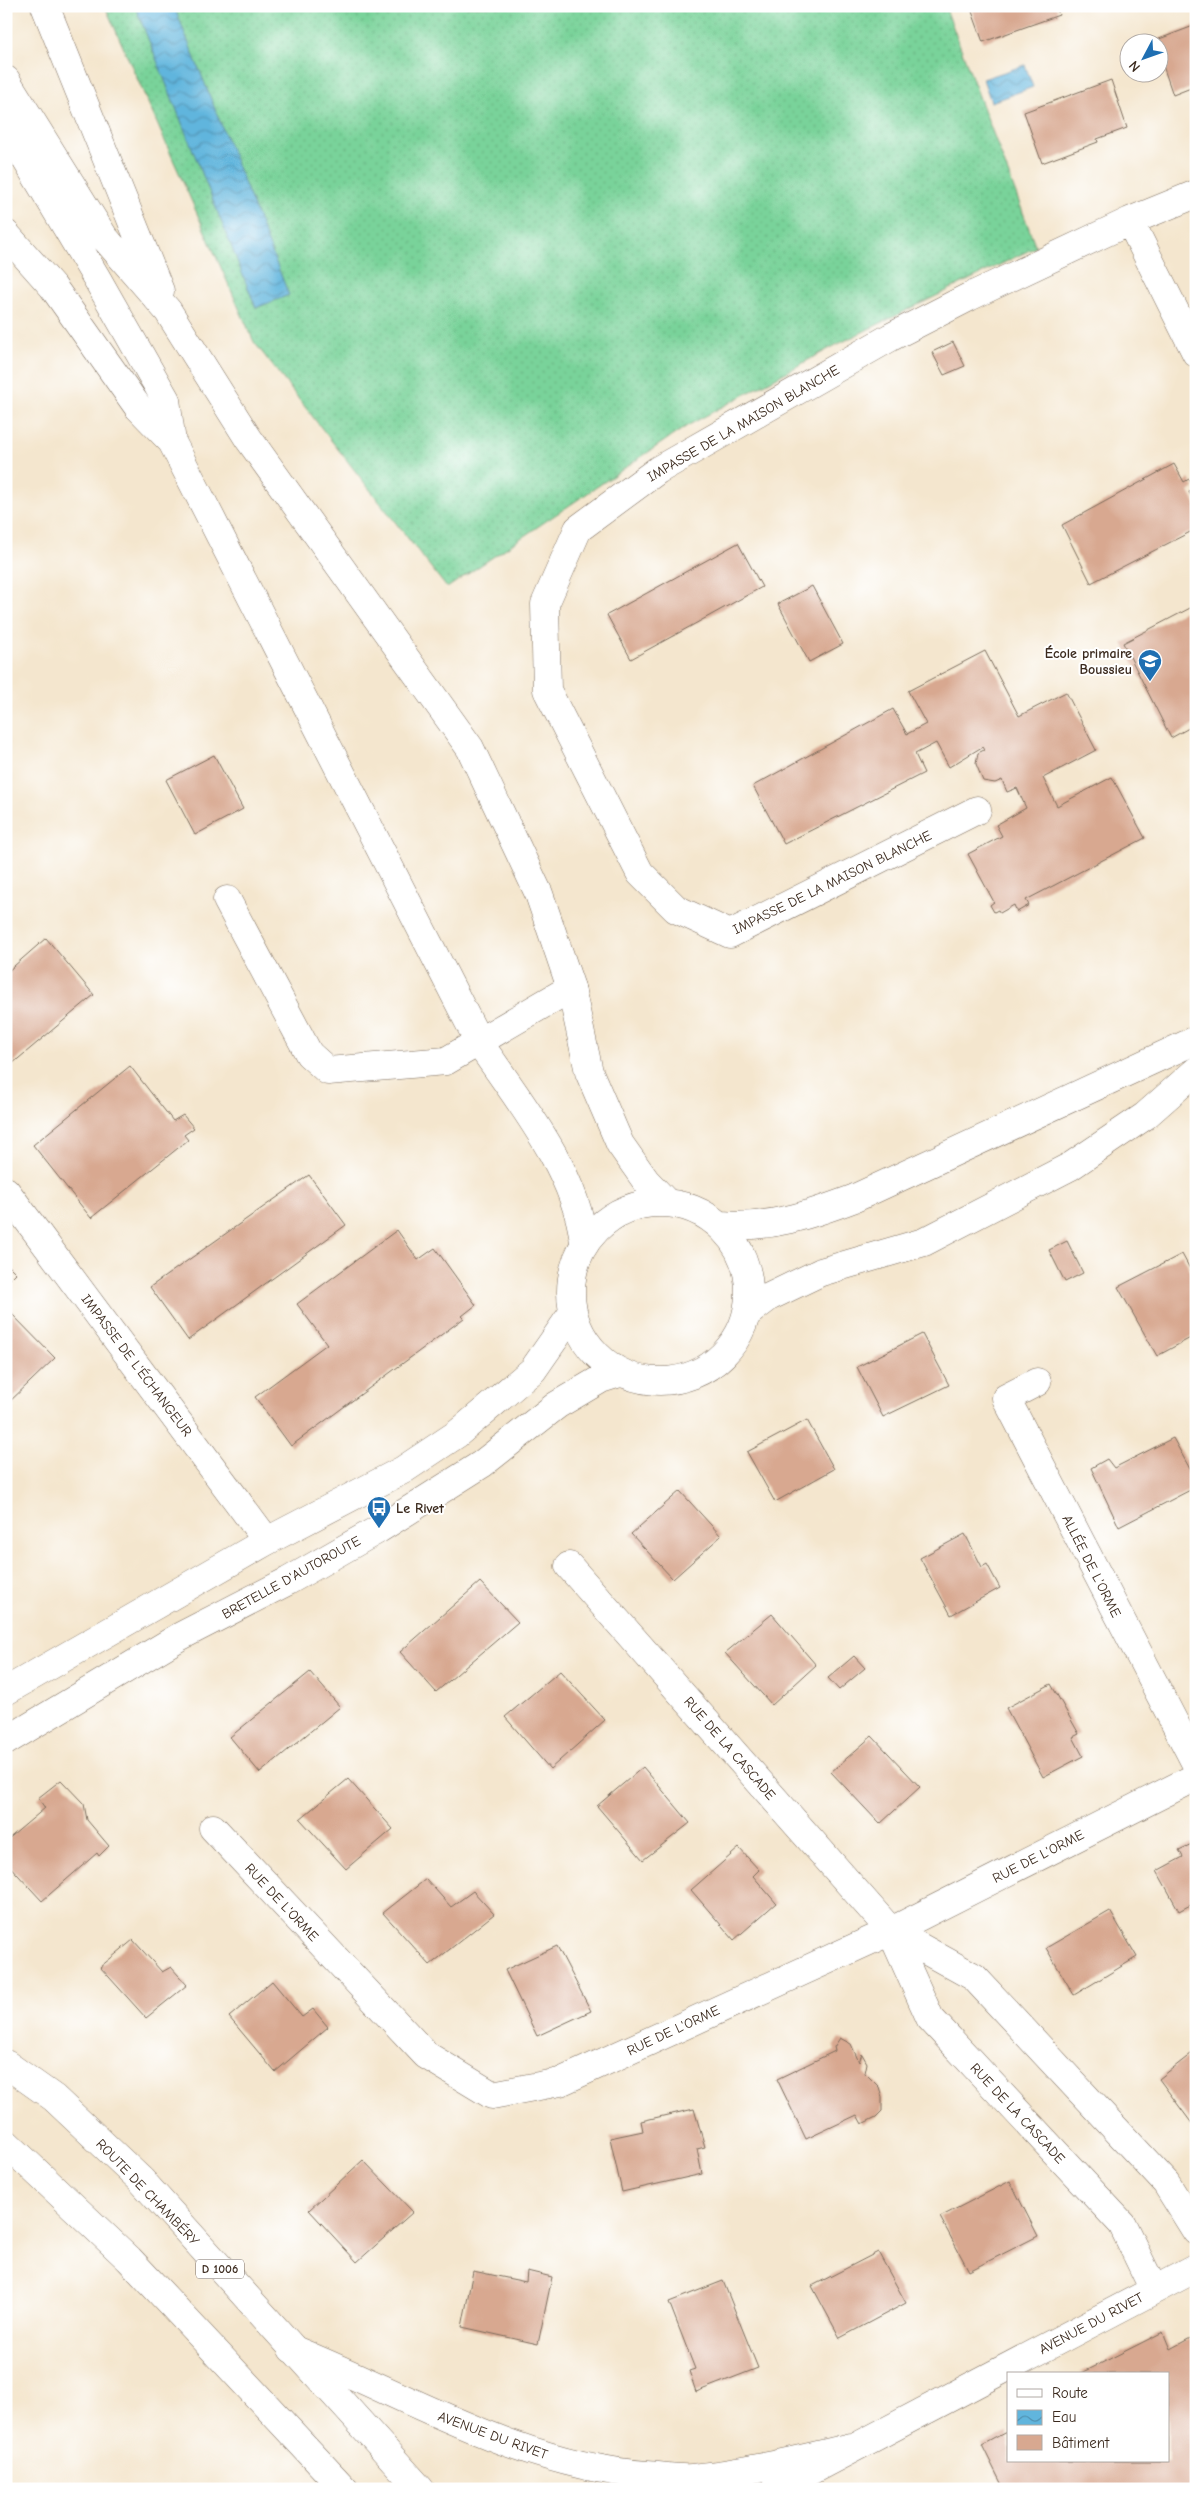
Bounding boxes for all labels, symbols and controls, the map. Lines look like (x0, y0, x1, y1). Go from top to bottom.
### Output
north arrow (1120, 32, 1170, 82)
text: N (1125, 57, 1144, 75)
street label: IMPASSE DE LA MAISON BLANCHE (644, 361, 842, 486)
place label: École primaire Boussieu (1045, 645, 1132, 678)
school or university icon: École primaire Boussieu (1137, 648, 1163, 682)
street label: IMPASSE DE LA MAISON BLANCHE (730, 827, 934, 938)
street label: IMPASSE DE L'ÉCHANGEUR (78, 1291, 196, 1440)
bus stop icon: Le Rivet (366, 1495, 392, 1529)
place label: Le Rivet (396, 1500, 444, 1517)
street label: ALLÉE DE L'ORME (1058, 1512, 1125, 1620)
street label: BRETELLE D'AUTOROUTE (219, 1532, 364, 1623)
street label: RUE DE LA CASCADE (680, 1693, 779, 1803)
street label: RUE DE L'ORME (990, 1826, 1087, 1887)
street label: RUE DE L'ORME (241, 1860, 322, 1945)
street label: RUE DE L'ORME (624, 2002, 722, 2059)
street label: RUE DE LA CASCADE (967, 2060, 1069, 2167)
street label: ROUTE DE CHAMBÉRY (92, 2135, 203, 2250)
road number: D 1006 (196, 2260, 244, 2278)
street label: AVENUE DU RIVET (1036, 2288, 1147, 2358)
legend (1007, 2372, 1170, 2462)
text: Route (1052, 2384, 1088, 2402)
street label: AVENUE DU RIVET (436, 2408, 551, 2463)
text: Eau (1052, 2408, 1076, 2426)
text: Bâtiment (1052, 2434, 1110, 2452)

